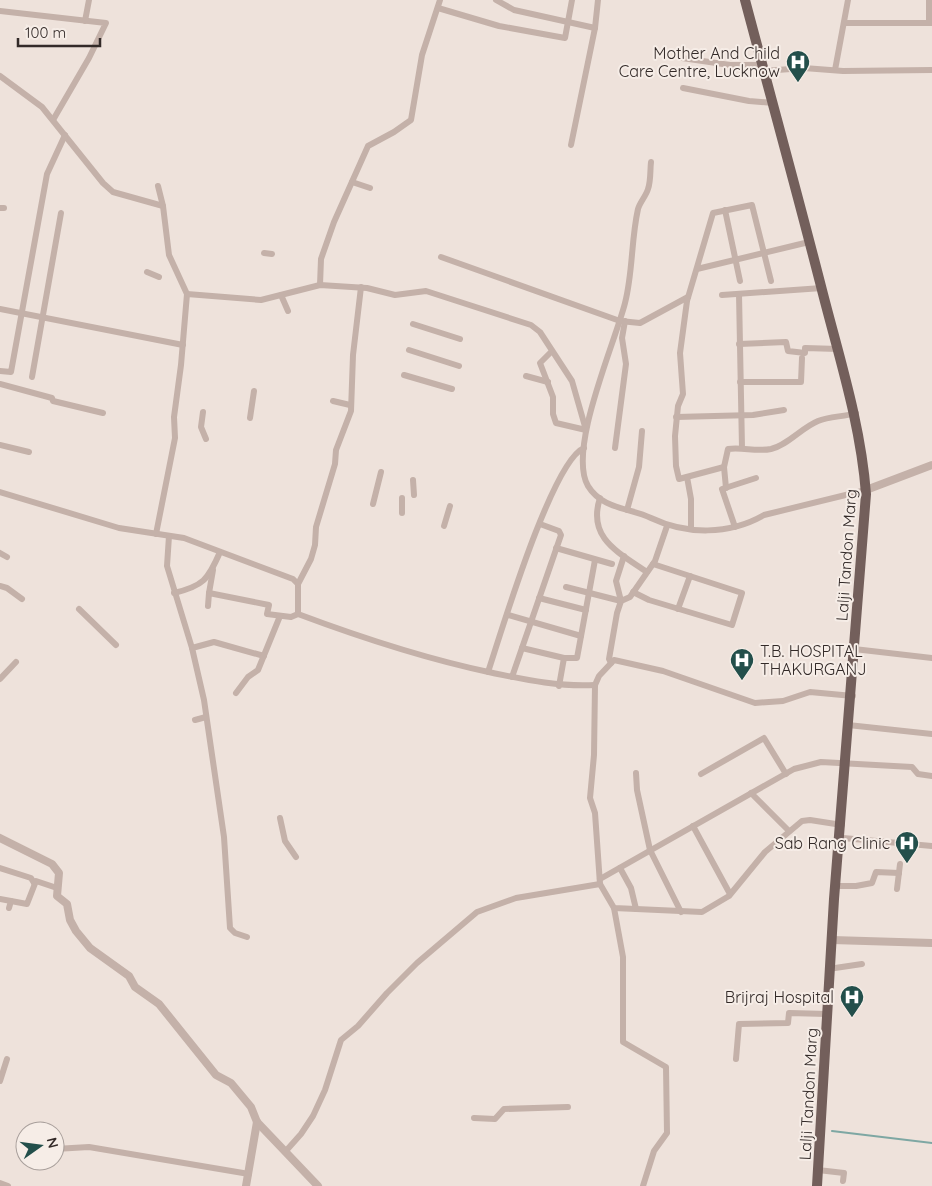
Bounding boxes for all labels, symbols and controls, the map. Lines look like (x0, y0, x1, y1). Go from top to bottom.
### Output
scale bar (18, 15, 100, 47)
text: 100 m (25, 23, 66, 42)
place label: Mother And Child Care Centre, Lucknow (619, 43, 780, 81)
hospital icon: Mother And Child Care Centre, Lucknow (785, 49, 811, 83)
street label: Lalji Tandon Marg (831, 488, 861, 622)
place label: T.B. HOSPITAL THAKURGANJ (760, 641, 866, 679)
hospital icon: T.B. HOSPITAL THAKURGANJ (729, 647, 755, 681)
hospital icon: Sab Rang Clinic (894, 830, 920, 864)
place label: Sab Rang Clinic (775, 833, 890, 853)
hospital icon: Brijraj Hospital (839, 984, 865, 1018)
place label: Brijraj Hospital (725, 987, 834, 1007)
street label: Lalji Tandon Marg (795, 1027, 821, 1161)
north arrow (15, 1121, 65, 1171)
text: N (43, 1136, 63, 1150)

